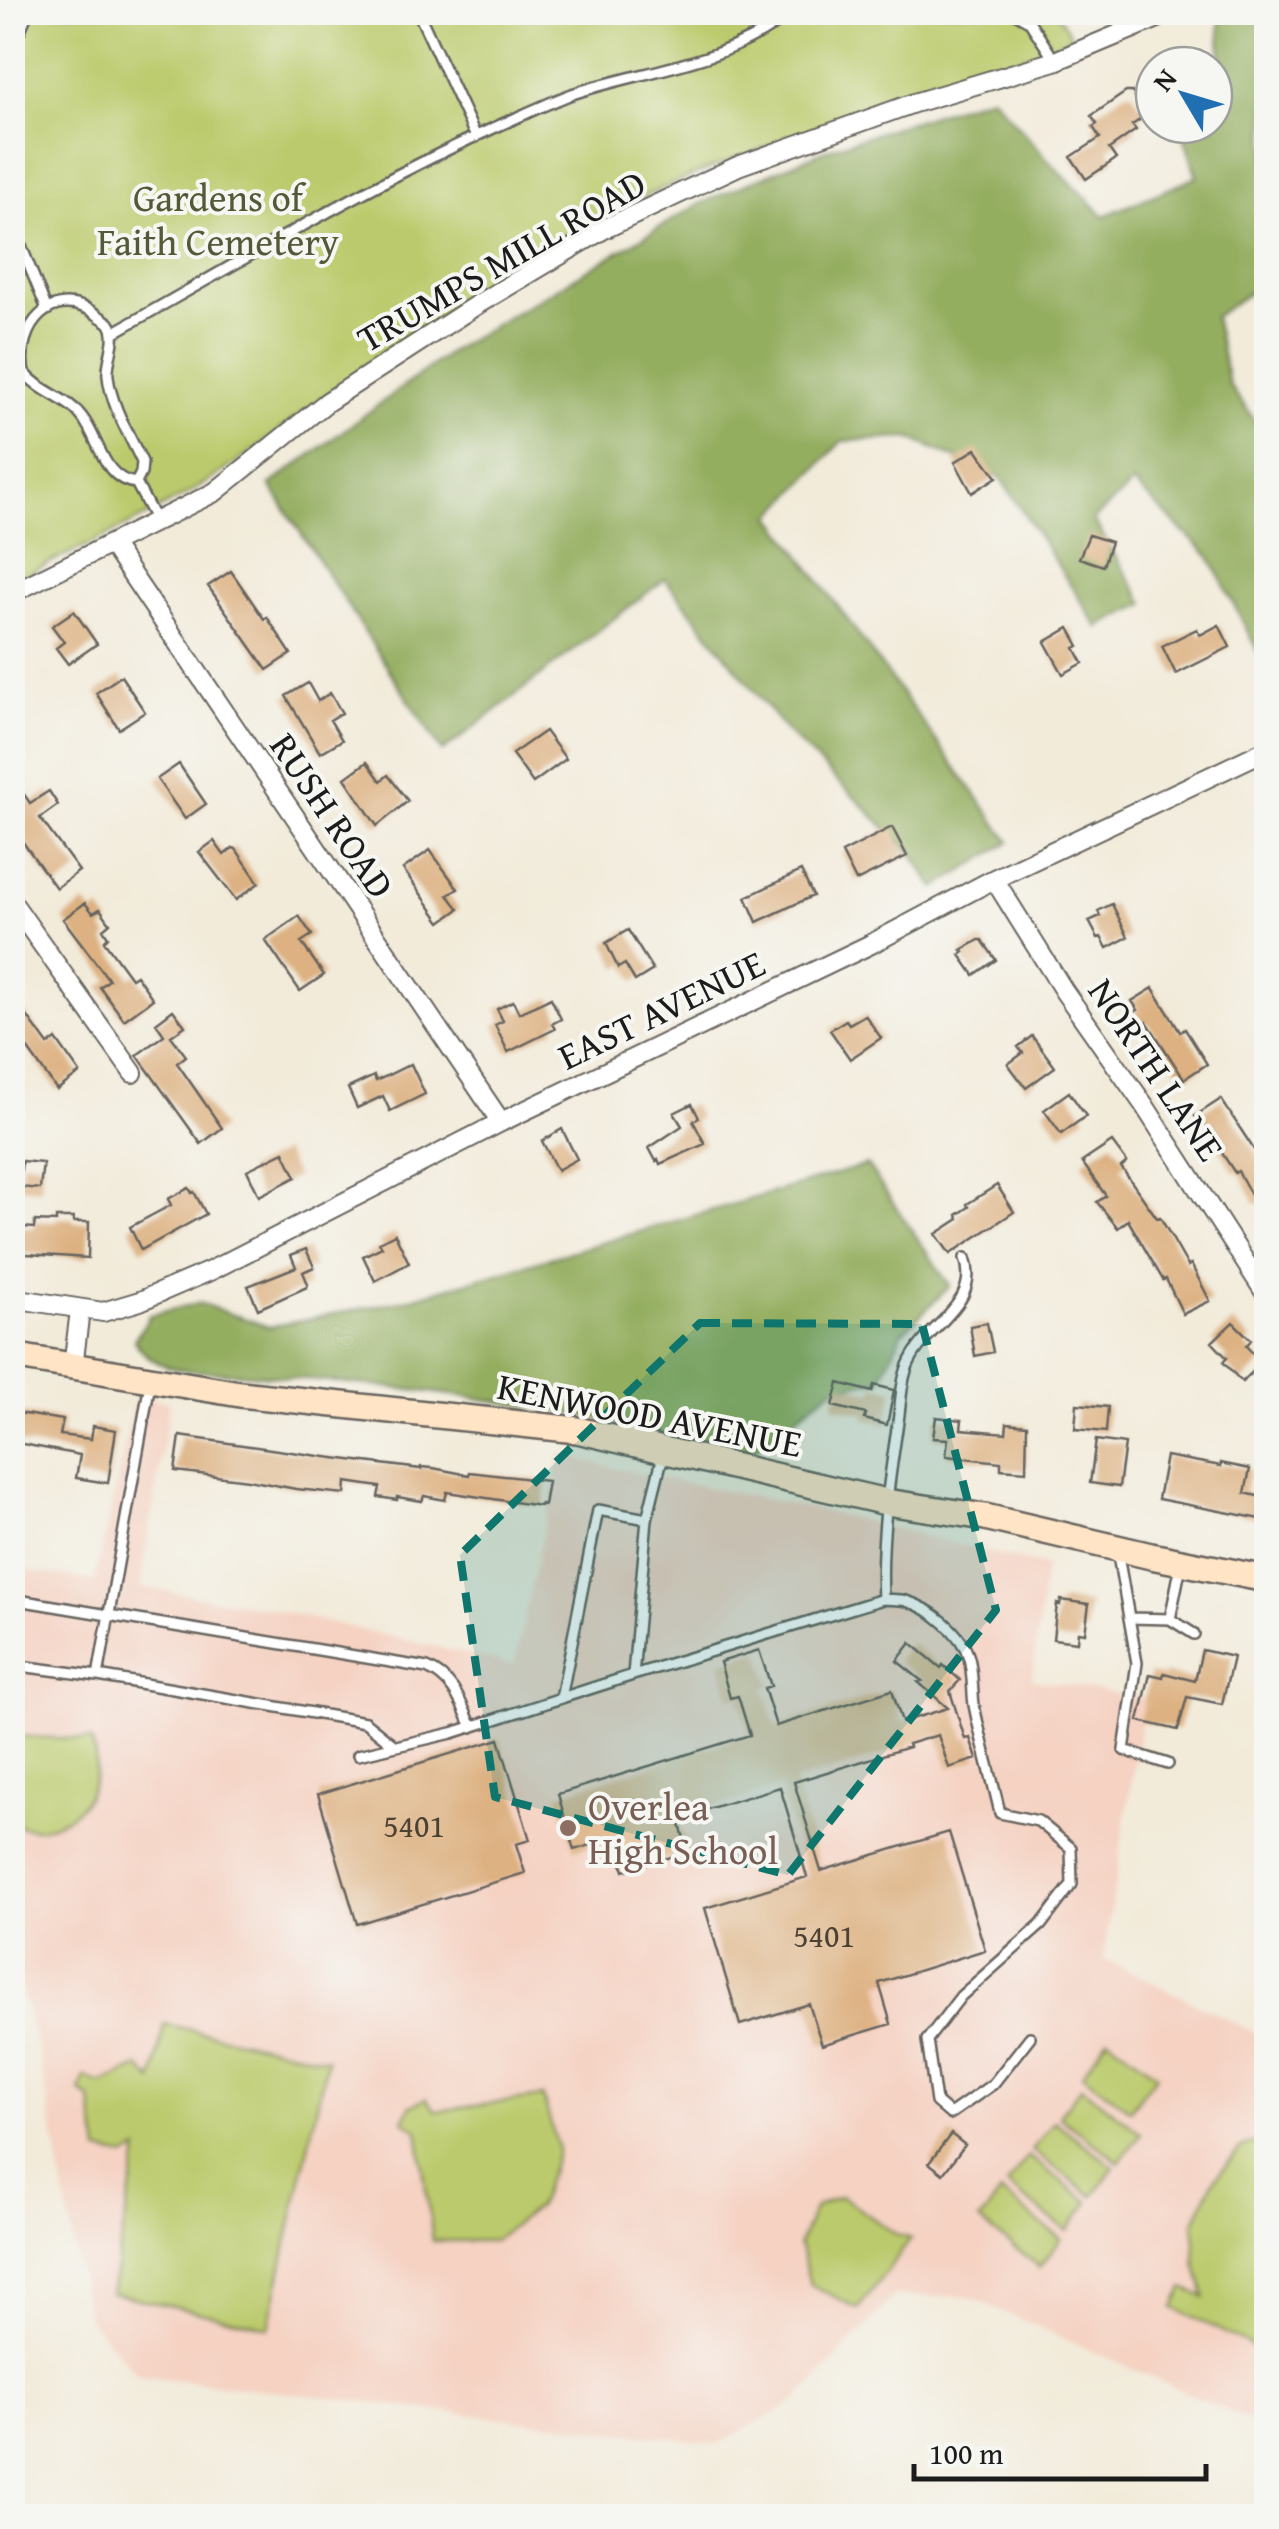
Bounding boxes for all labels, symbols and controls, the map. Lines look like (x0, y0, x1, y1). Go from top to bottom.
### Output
north arrow (1134, 45, 1234, 145)
text: N (1142, 59, 1186, 99)
street label: TRUMPS MILL ROAD (346, 155, 656, 365)
park label: Gardens of Faith Cemetery (97, 169, 339, 269)
street label: RUSH ROAD (257, 721, 409, 909)
street label: EAST AVENUE (548, 935, 774, 1083)
street label: NORTH LANE (1075, 966, 1239, 1172)
street label: KENWOOD AVENUE (493, 1357, 807, 1471)
place label: Overlea High School (588, 1778, 778, 1878)
house number: 5401 (383, 1802, 445, 1849)
marker: Overlea High School (557, 1817, 579, 1839)
house number: 5401 (793, 1912, 855, 1959)
scale bar (914, 2419, 1206, 2481)
text: 100 m (929, 2431, 1004, 2475)

